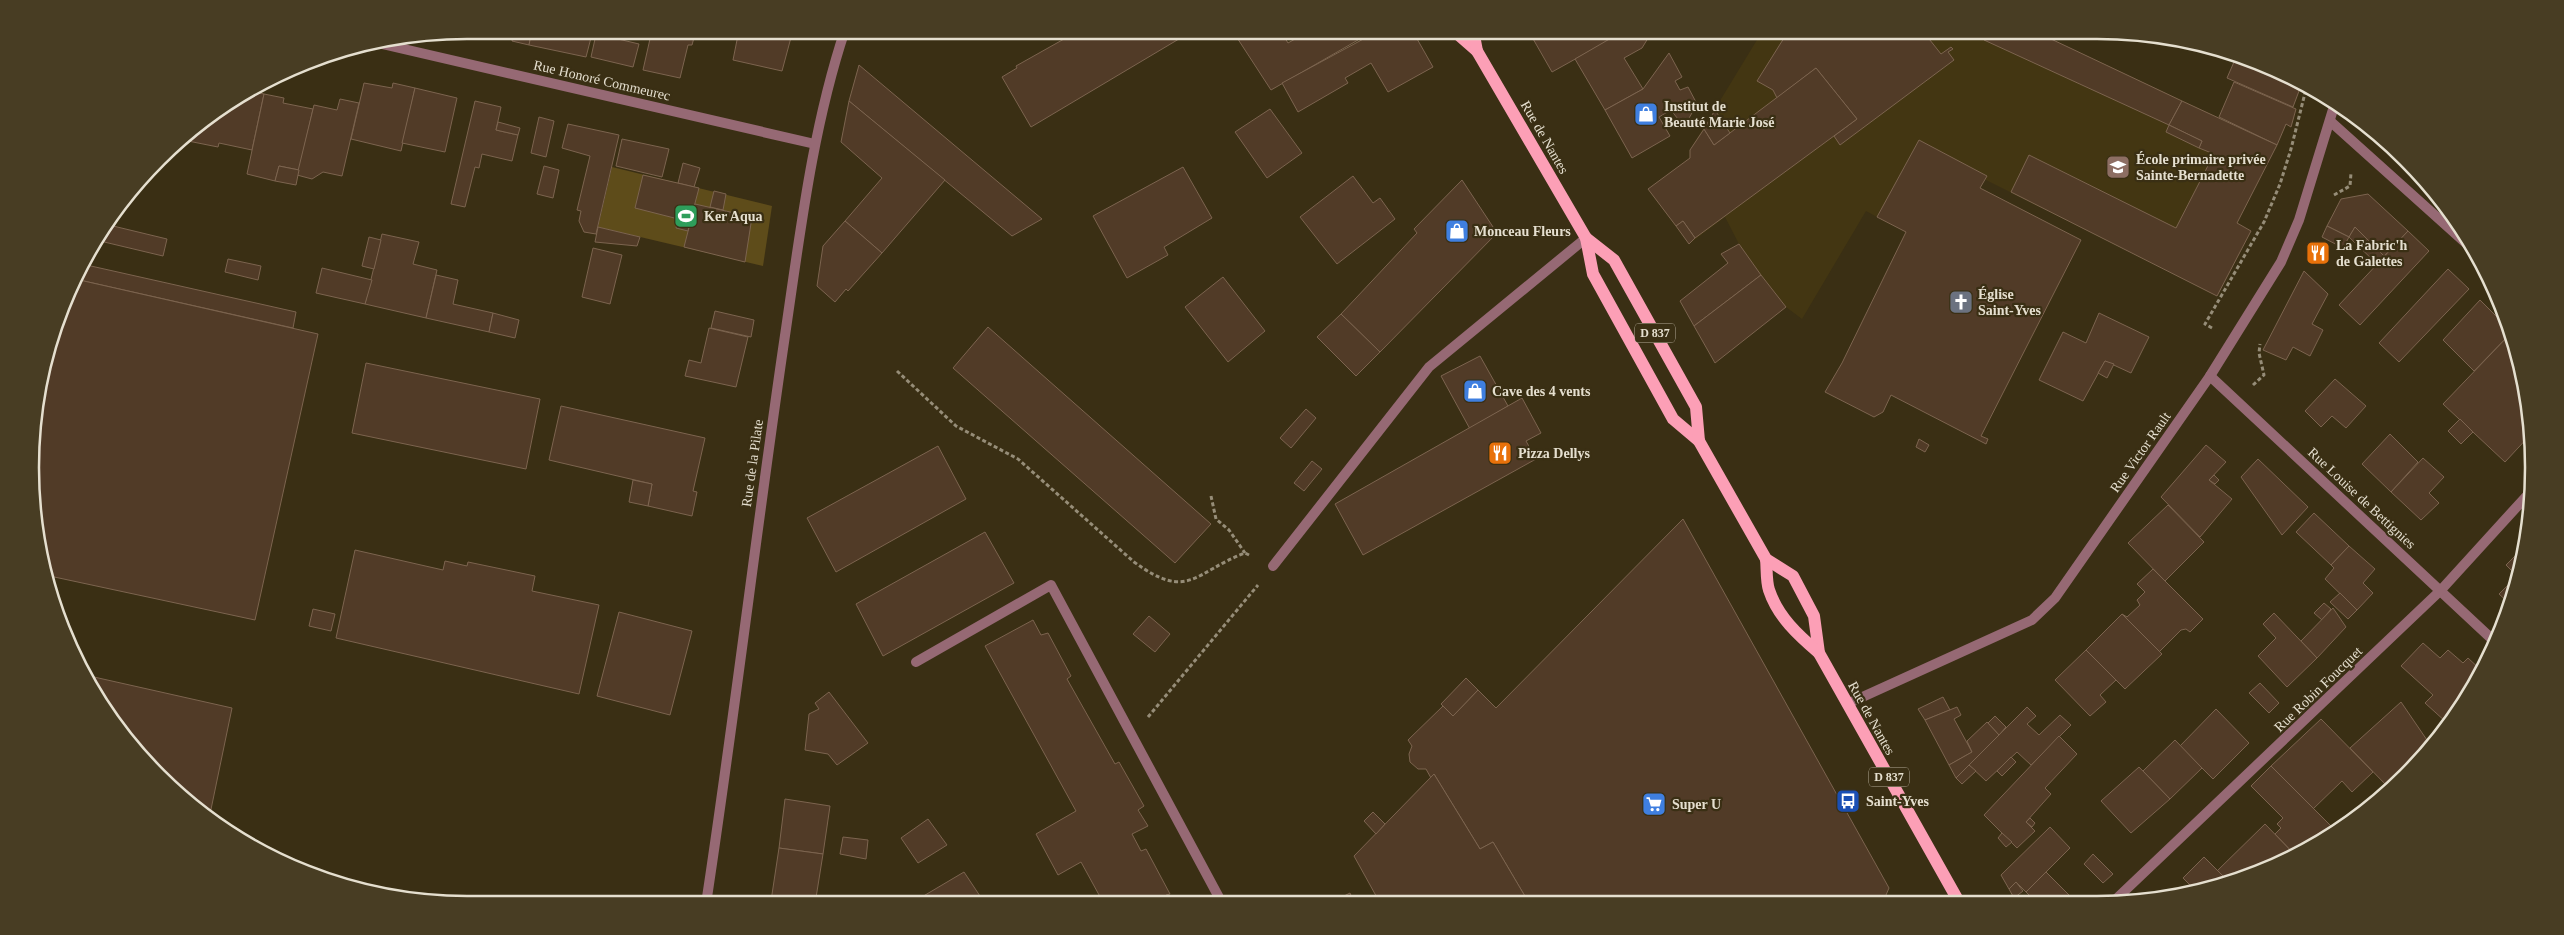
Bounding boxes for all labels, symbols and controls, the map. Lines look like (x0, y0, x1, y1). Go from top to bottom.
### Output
street label: Rue Honoré Commeurec (532, 57, 672, 104)
street label: Rue de Nantes (1518, 98, 1571, 176)
place label: Institut de Beauté Marie José (1664, 99, 1774, 130)
shop icon: Institut de Beauté Marie José (1633, 101, 1659, 127)
place label: École primaire privée Sainte-Bernadette (2136, 151, 2266, 183)
school or university icon: École primaire privée Sainte-Bernadette (2105, 154, 2131, 180)
sports icon: Ker Aqua (673, 203, 699, 229)
place label: Ker Aqua (704, 209, 762, 224)
shop icon: Monceau Fleurs (1444, 218, 1470, 244)
place label: Monceau Fleurs (1474, 224, 1571, 239)
place label: La Fabric'h de Galettes (2336, 238, 2407, 269)
restaurant icon: La Fabric'h de Galettes (2305, 240, 2331, 266)
place label: Église Saint-Yves (1978, 286, 2042, 318)
church icon: Église Saint-Yves (1948, 289, 1974, 315)
road number: D 837 (1635, 323, 1675, 342)
shop icon: Cave des 4 vents (1462, 378, 1488, 404)
place label: Cave des 4 vents (1492, 384, 1591, 399)
street label: Rue Victor Rault (2107, 409, 2174, 495)
street label: Rue de la Pilate (739, 418, 766, 508)
restaurant icon: Pizza Dellys (1487, 440, 1513, 466)
street label: Rue Louise de Bettignies (2305, 445, 2418, 552)
place label: Pizza Dellys (1518, 446, 1590, 461)
street label: Rue Robin Foucquet (2271, 644, 2365, 735)
street label: Rue de Nantes (1845, 679, 1898, 758)
road number: D 837 (1869, 768, 1909, 786)
bus stop icon: Saint-Yves (1835, 788, 1861, 814)
supermarket icon: Super U (1641, 791, 1667, 817)
place label: Saint-Yves (1866, 794, 1930, 809)
place label: Super U (1672, 797, 1721, 812)

